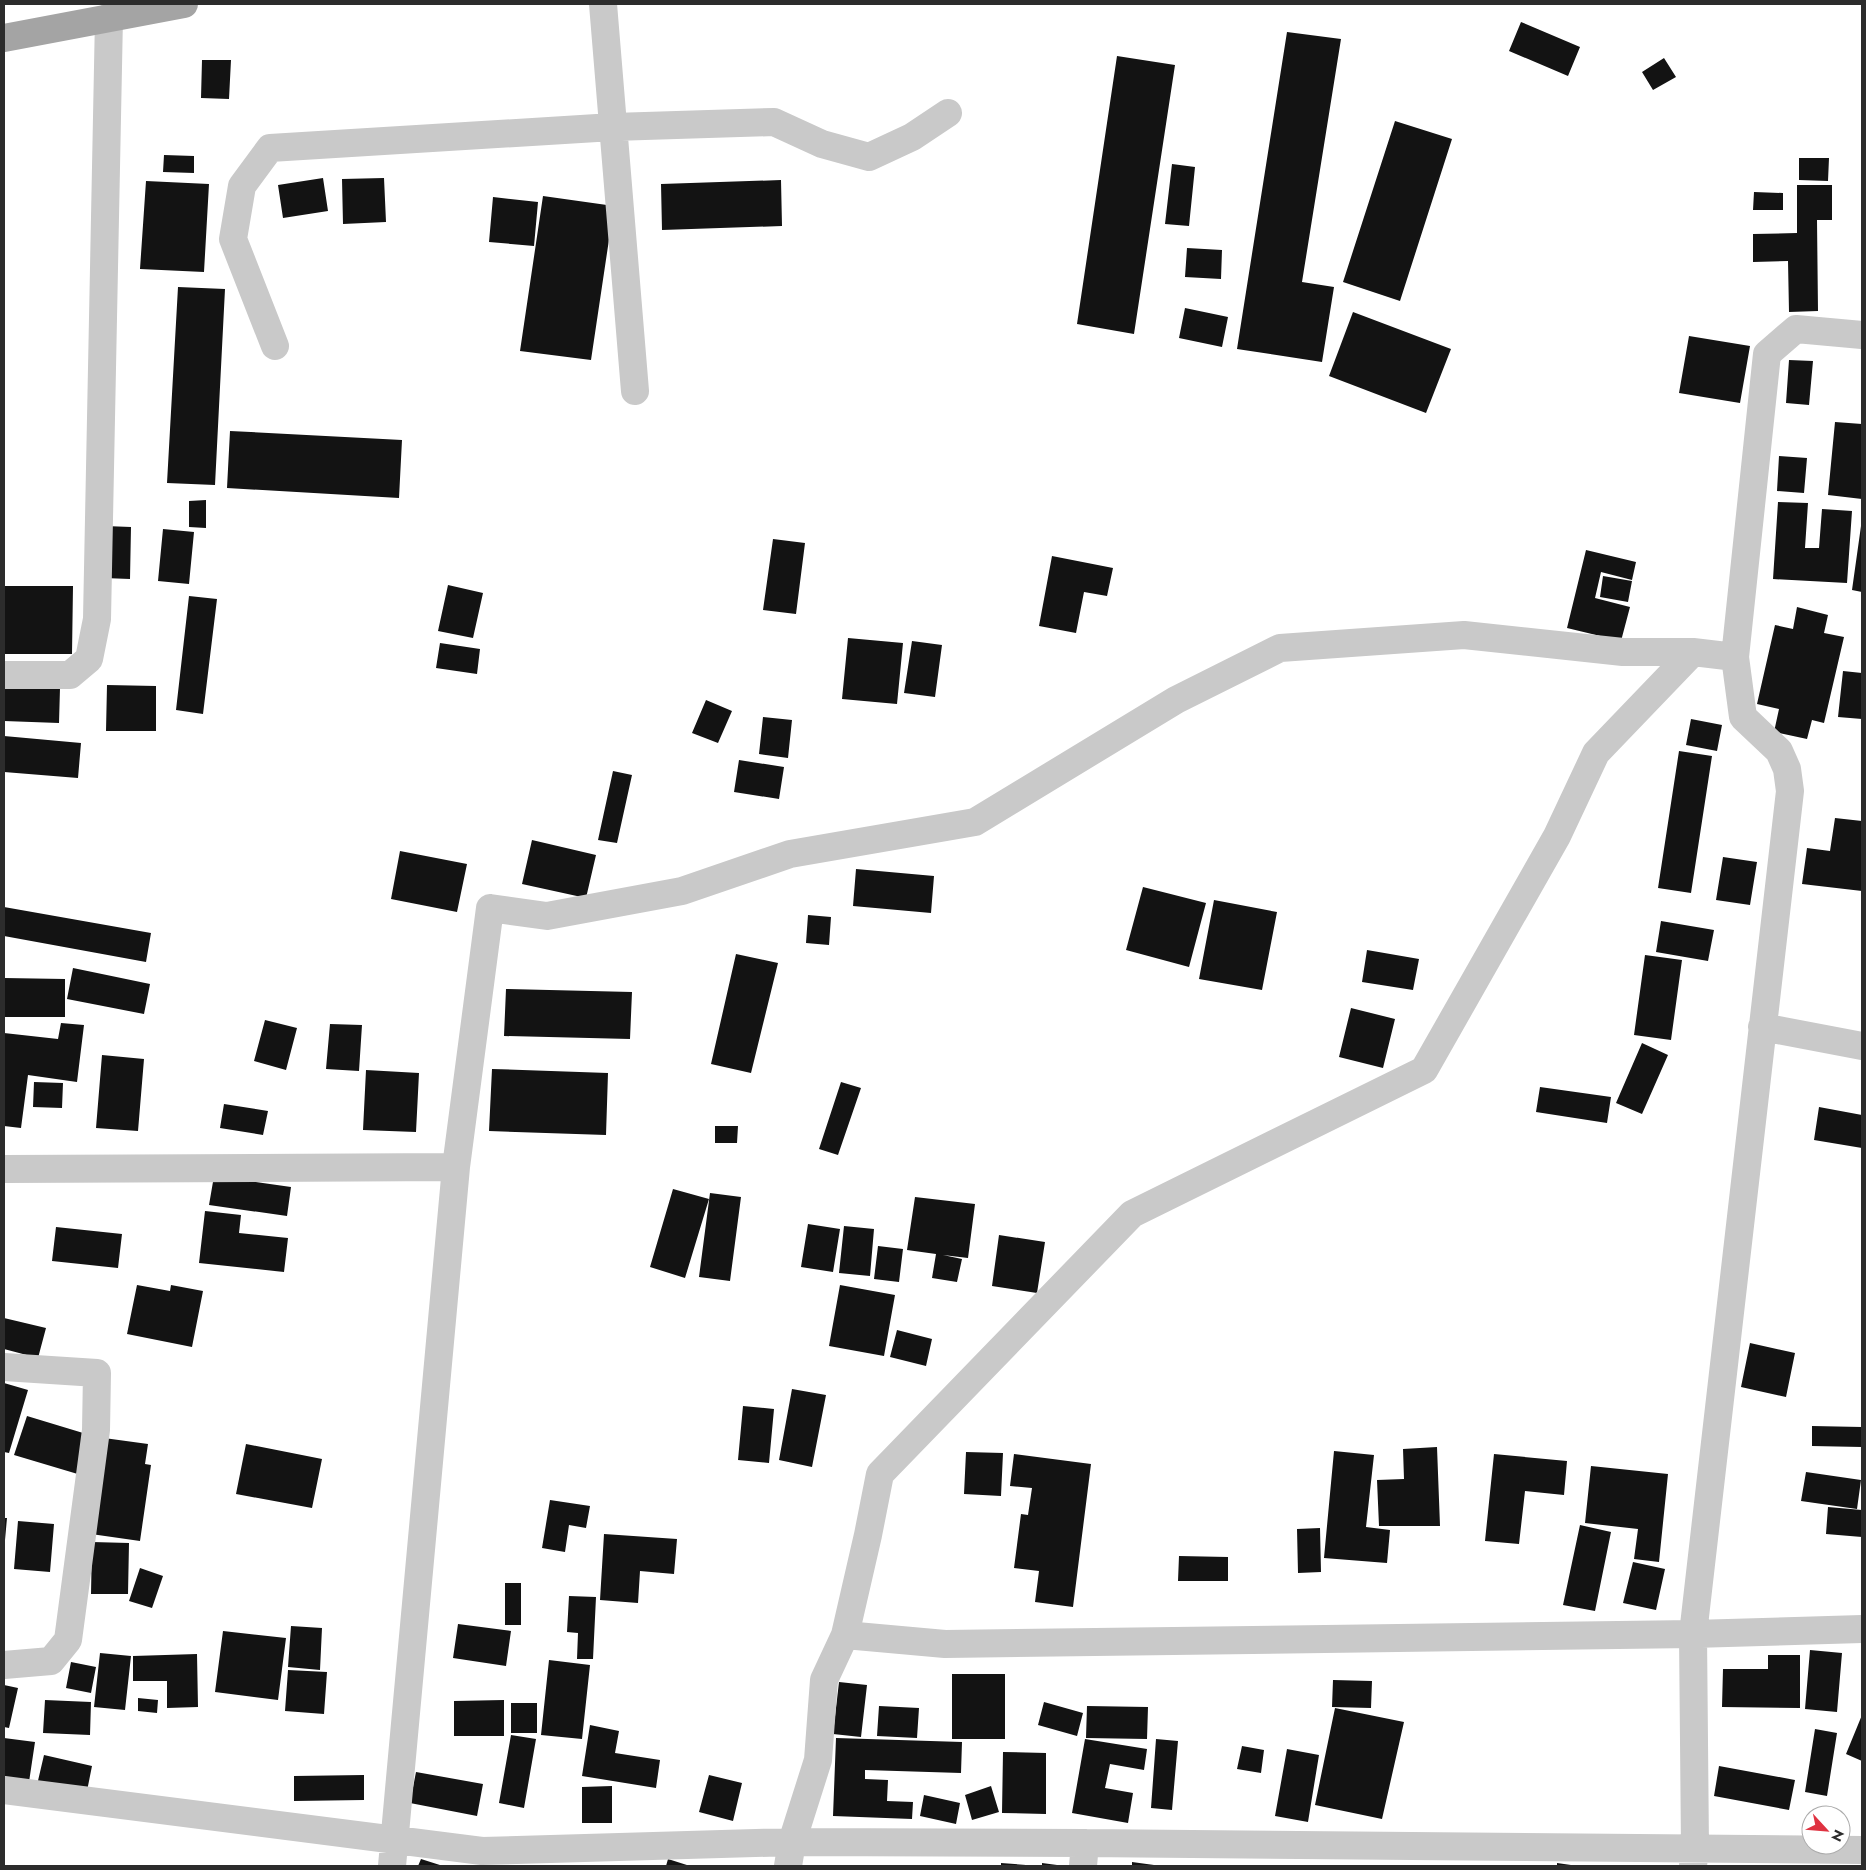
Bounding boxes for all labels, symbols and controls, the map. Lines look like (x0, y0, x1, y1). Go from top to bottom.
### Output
north arrow (1801, 1805, 1851, 1855)
text: N (1826, 1826, 1849, 1845)

